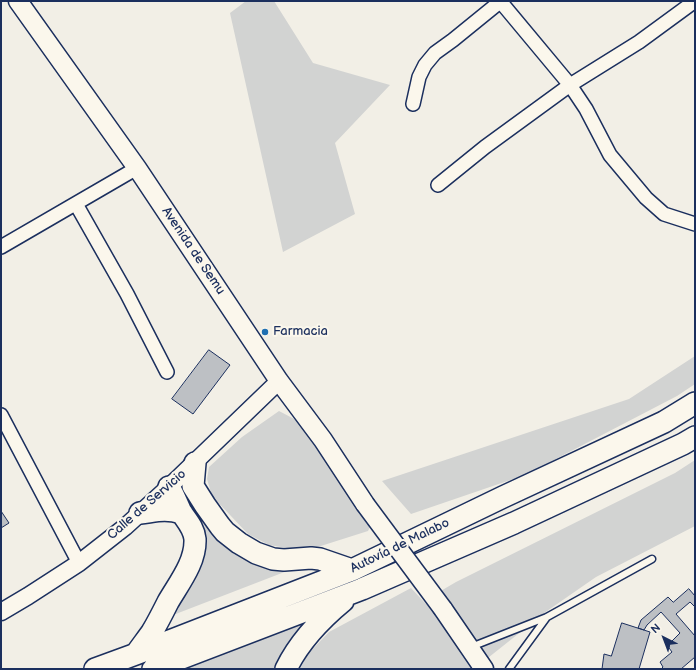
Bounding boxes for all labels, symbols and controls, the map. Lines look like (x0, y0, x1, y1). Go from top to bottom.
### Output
street label: Avenida de Semu (158, 204, 228, 298)
place label: Farmacia (273, 324, 328, 340)
marker: Farmacia (260, 327, 270, 337)
street label: Calle de Servicio (104, 467, 190, 543)
street label: Autovía de Malabo (348, 515, 452, 577)
north arrow (644, 618, 684, 658)
text: N (648, 621, 663, 636)

